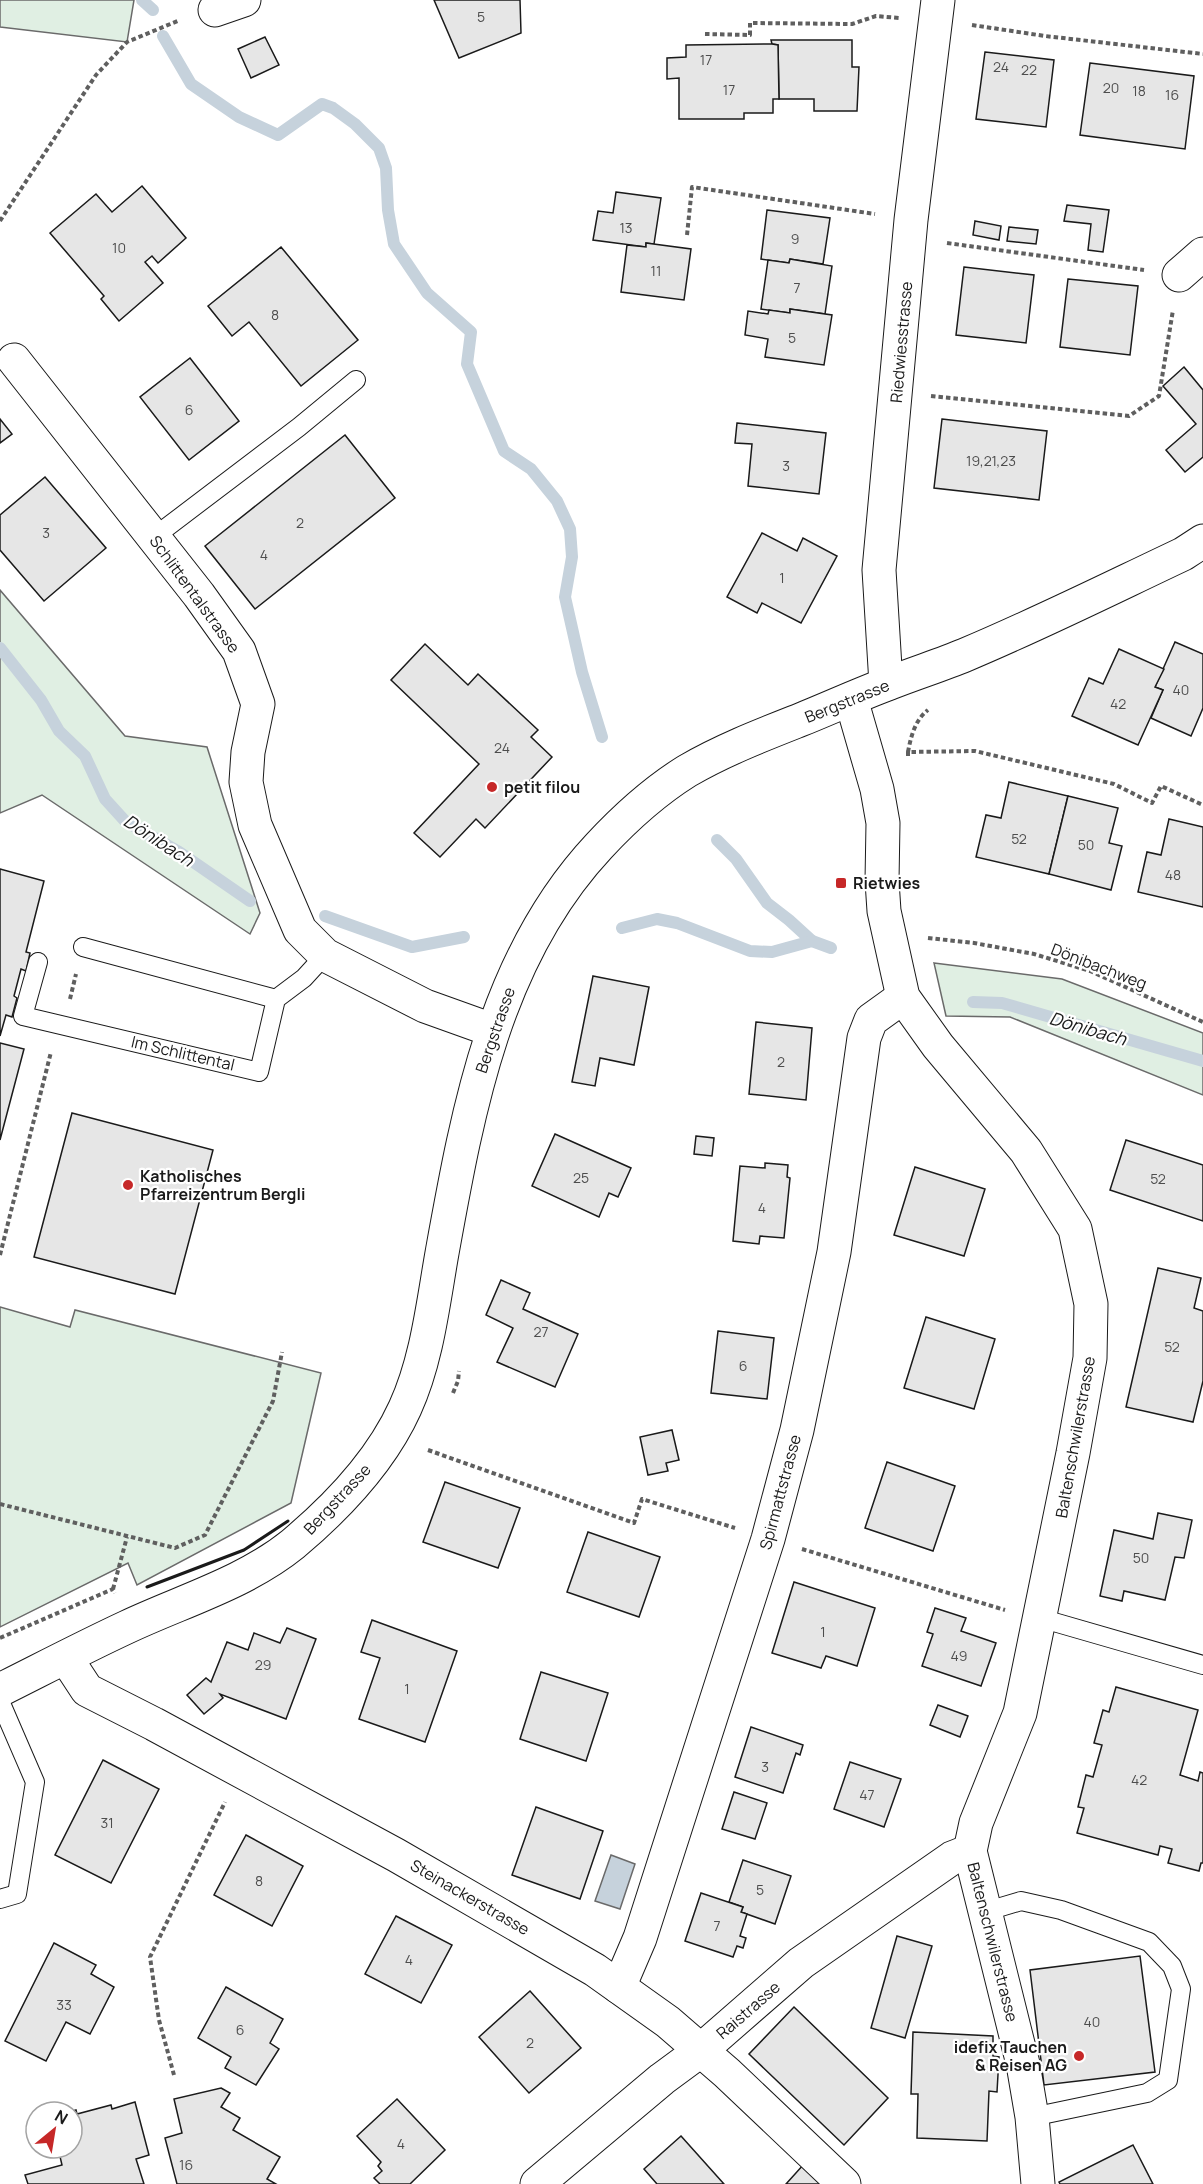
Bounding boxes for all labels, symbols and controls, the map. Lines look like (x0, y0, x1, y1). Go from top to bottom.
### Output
house number: 5 (477, 7, 485, 26)
house number: 17 (700, 50, 712, 69)
house number: 24 (993, 57, 1009, 76)
house number: 22 (1021, 60, 1037, 79)
house number: 20 (1103, 78, 1119, 97)
house number: 17 (723, 80, 735, 99)
house number: 18 (1132, 81, 1146, 100)
house number: 16 (1165, 85, 1179, 104)
house number: 13 (619, 218, 633, 237)
house number: 9 (791, 229, 799, 248)
house number: 10 (112, 238, 126, 257)
house number: 11 (651, 261, 661, 280)
house number: 7 (793, 278, 801, 297)
street label: Riedwiesstrasse (885, 280, 917, 404)
house number: 8 (271, 305, 279, 324)
house number: 5 (788, 328, 796, 347)
house number: 6 (185, 400, 193, 419)
house number: 19,21,23 (966, 451, 1016, 470)
house number: 3 (782, 456, 790, 475)
house number: 2 (296, 513, 304, 532)
house number: 3 (42, 523, 50, 542)
street label: Schlittentalstrasse (145, 531, 245, 657)
house number: 4 (260, 545, 268, 564)
house number: 1 (779, 568, 785, 587)
street label: Bergstrasse (801, 674, 893, 728)
house number: 40 (1173, 680, 1189, 699)
house number: 42 (1110, 694, 1126, 713)
house number: 24 (494, 738, 510, 757)
place label: petit filou (504, 776, 580, 798)
marker: petit filou (485, 780, 499, 794)
water label: Dönibach (119, 808, 200, 872)
house number: 52 (1011, 829, 1027, 848)
house number: 50 (1078, 835, 1094, 854)
house number: 48 (1165, 865, 1181, 884)
place label: Rietwies (853, 872, 921, 894)
marker: Rietwies (834, 876, 848, 890)
street label: Dönibachweg (1048, 938, 1150, 994)
street label: Bergstrasse (470, 984, 520, 1076)
water label: Dönibach (1047, 1006, 1130, 1051)
street label: Im Schlittental (129, 1030, 237, 1076)
house number: 2 (777, 1052, 785, 1071)
place label: Katholisches Pfarreizentrum Bergli (140, 1165, 305, 1205)
house number: 25 (573, 1168, 589, 1187)
house number: 52 (1150, 1169, 1166, 1188)
marker: Katholisches Pfarreizentrum Bergli (121, 1178, 135, 1192)
house number: 4 (758, 1198, 766, 1217)
house number: 27 (533, 1322, 549, 1341)
house number: 52 (1164, 1337, 1180, 1356)
street label: Baltenschwilerstrasse (1050, 1354, 1100, 1520)
house number: 6 (739, 1356, 747, 1375)
street label: Spirmattstrasse (754, 1432, 806, 1552)
street label: Bergstrasse (298, 1459, 376, 1539)
house number: 50 (1133, 1548, 1149, 1567)
house number: 1 (820, 1622, 826, 1641)
house number: 49 (951, 1646, 967, 1665)
house number: 29 (255, 1655, 271, 1674)
house number: 1 (404, 1679, 410, 1698)
house number: 3 (761, 1757, 769, 1776)
house number: 42 (1131, 1770, 1147, 1789)
house number: 47 (859, 1785, 875, 1804)
house number: 31 (100, 1813, 114, 1832)
street label: Steinackerstrasse (406, 1854, 534, 1940)
street label: Baltenschwilerstrasse (963, 1860, 1023, 2024)
house number: 8 (255, 1871, 263, 1890)
house number: 5 (756, 1880, 764, 1899)
house number: 7 (713, 1916, 721, 1935)
house number: 4 (405, 1950, 413, 1969)
street label: Raistrasse (711, 1976, 785, 2044)
house number: 33 (56, 1995, 72, 2014)
house number: 40 (1084, 2012, 1100, 2031)
house number: 6 (236, 2020, 244, 2039)
house number: 2 (526, 2033, 534, 2052)
place label: idefix Tauchen & Reisen AG (954, 2036, 1067, 2076)
marker: idefix Tauchen & Reisen AG (1072, 2049, 1086, 2063)
north arrow (24, 2100, 84, 2160)
text: N (51, 2105, 72, 2129)
house number: 4 (397, 2134, 405, 2153)
house number: 16 (179, 2155, 193, 2174)

